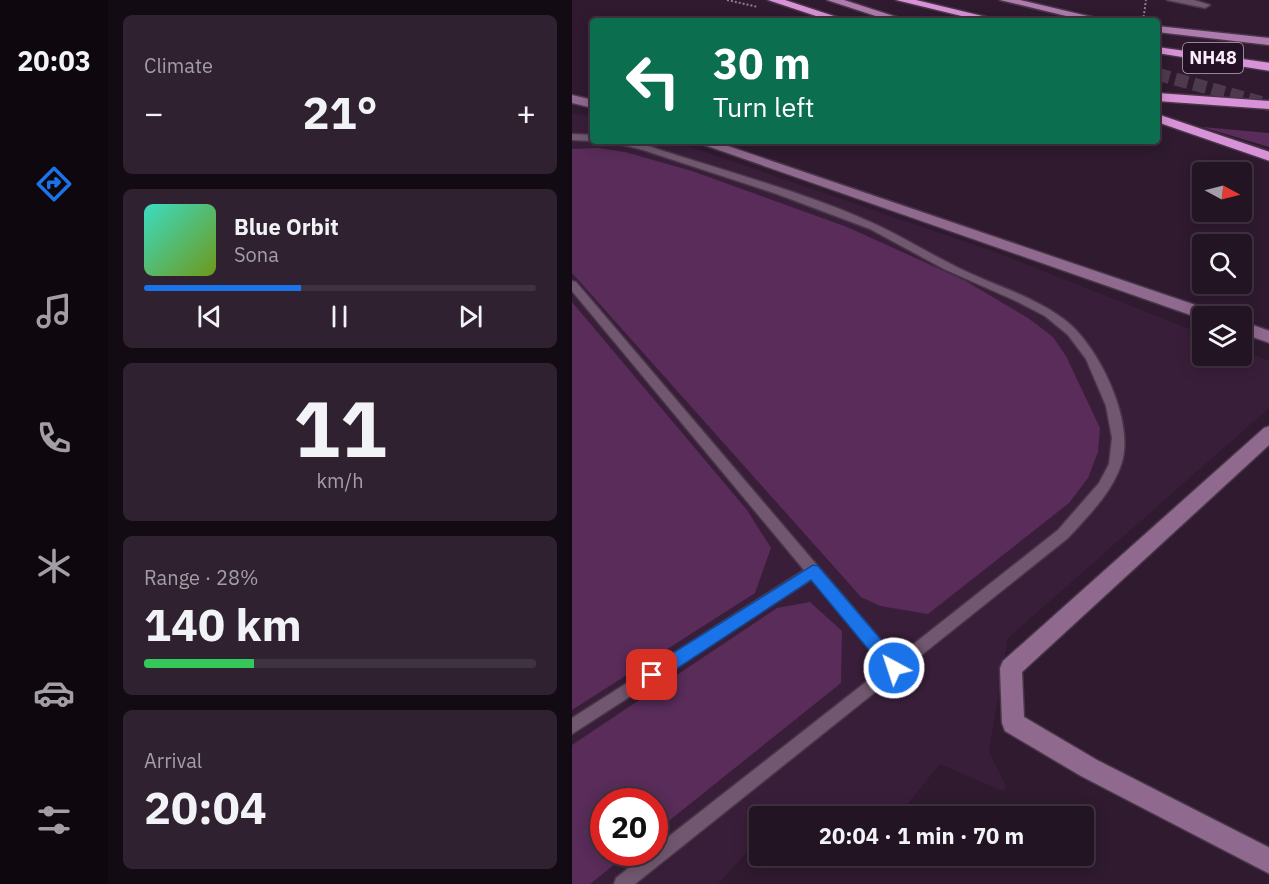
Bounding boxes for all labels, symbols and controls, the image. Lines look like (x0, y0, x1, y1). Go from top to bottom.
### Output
text: 30 m (713, 36, 811, 91)
icon: left (614, 42, 692, 120)
text: 20:03 (17, 43, 91, 78)
road number: NH48 (1183, 43, 1243, 73)
text: Climate (144, 52, 213, 79)
text: 21° (302, 83, 378, 141)
text: Turn left (713, 89, 814, 124)
text: − (144, 91, 164, 134)
text: + (516, 91, 536, 134)
north arrow (1192, 162, 1252, 222)
map controls (1192, 162, 1252, 366)
icon: directions (33, 163, 75, 205)
text: Blue Orbit (234, 212, 339, 241)
button: search (1192, 234, 1252, 294)
text: Sona (234, 241, 279, 268)
icon: music (33, 290, 75, 332)
icon: previous (193, 300, 226, 333)
icon: pause (323, 300, 356, 333)
icon: next (454, 300, 487, 333)
button: layers (1192, 306, 1252, 366)
text: 11 (293, 377, 387, 478)
icon: phone (33, 417, 75, 459)
text: km/h (316, 467, 364, 494)
icon: climate (33, 545, 75, 587)
text: Range · 28% (144, 564, 259, 591)
text: 140 km (144, 595, 302, 653)
position arrow (862, 636, 926, 700)
pin (626, 649, 677, 700)
icon: arrive (635, 658, 668, 691)
icon: car (33, 672, 75, 714)
text: Arrival (144, 747, 202, 774)
text: 20:04 (144, 778, 267, 836)
speed limit sign: 20 (590, 788, 668, 866)
icon: filters (33, 799, 75, 841)
text: 20:04 · 1 min · 70 m (819, 821, 1024, 850)

